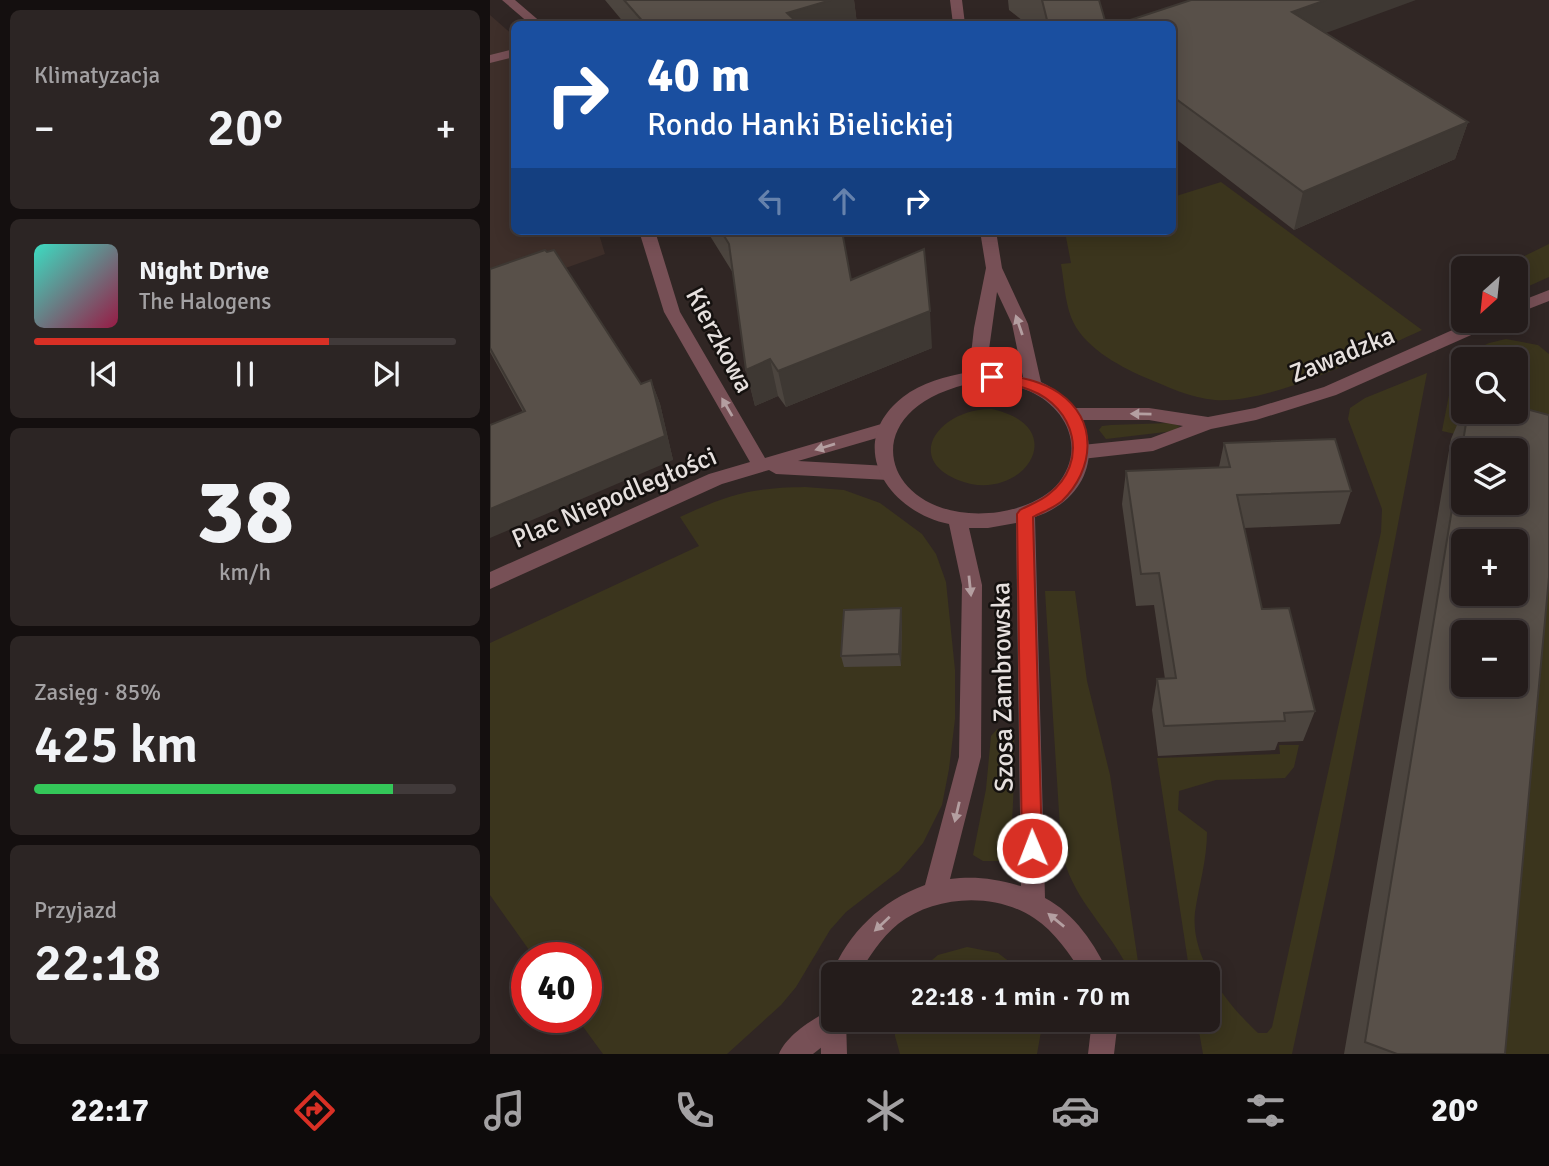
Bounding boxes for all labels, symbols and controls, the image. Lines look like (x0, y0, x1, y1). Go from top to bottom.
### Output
text: 40 m (647, 45, 750, 105)
icon: right (532, 49, 623, 140)
text: Klimatyzacja (34, 61, 160, 90)
text: 20° (207, 96, 283, 160)
text: − (34, 105, 55, 152)
text: + (435, 105, 456, 152)
text: Rondo Hanki Bielickiej (647, 105, 954, 144)
icon: left (752, 182, 790, 220)
icon: ahead (825, 182, 863, 220)
icon: right (898, 182, 936, 220)
text: Night Drive (139, 255, 269, 287)
north arrow (1451, 256, 1528, 332)
map controls (1451, 256, 1528, 697)
street label: Kierzkowa (678, 282, 760, 399)
text: The Halogens (139, 287, 271, 316)
one-way arrow (1013, 314, 1024, 335)
street label: Zawadzka (1285, 319, 1400, 390)
pin (962, 347, 1022, 407)
button: search (1451, 347, 1528, 424)
icon: previous (85, 355, 123, 393)
icon: pause (226, 355, 264, 393)
icon: next (367, 355, 405, 393)
icon: arrive (973, 358, 1011, 396)
one-way arrow (721, 397, 733, 417)
one-way arrow (1129, 409, 1151, 420)
button: layers (1451, 438, 1528, 515)
street label: Plac Niepodległości (507, 440, 722, 556)
one-way arrow (814, 442, 835, 452)
text: 38 (196, 456, 294, 569)
button: + (1451, 529, 1528, 606)
text: km/h (219, 558, 271, 587)
one-way arrow (965, 575, 976, 597)
street label: Szosa Zambrowska (985, 582, 1021, 792)
button: − (1451, 620, 1528, 697)
text: Zasięg · 85% (34, 678, 161, 707)
text: 425 km (34, 713, 198, 777)
one-way arrow (951, 801, 962, 823)
position arrow (995, 811, 1069, 885)
text: Przyjazd (34, 896, 117, 925)
one-way arrow (1048, 913, 1066, 928)
one-way arrow (874, 916, 891, 932)
text: 22:18 (34, 931, 161, 995)
speed limit sign: 40 (511, 942, 602, 1033)
text: 22:18 · 1 min · 70 m (911, 981, 1130, 1013)
icon: directions (290, 1086, 339, 1135)
icon: music (480, 1086, 529, 1135)
icon: phone (670, 1086, 719, 1135)
icon: climate (861, 1086, 910, 1135)
icon: car (1051, 1086, 1100, 1135)
icon: filters (1241, 1086, 1290, 1135)
text: 22:17 (71, 1091, 149, 1130)
text: 20° (1431, 1091, 1478, 1130)

